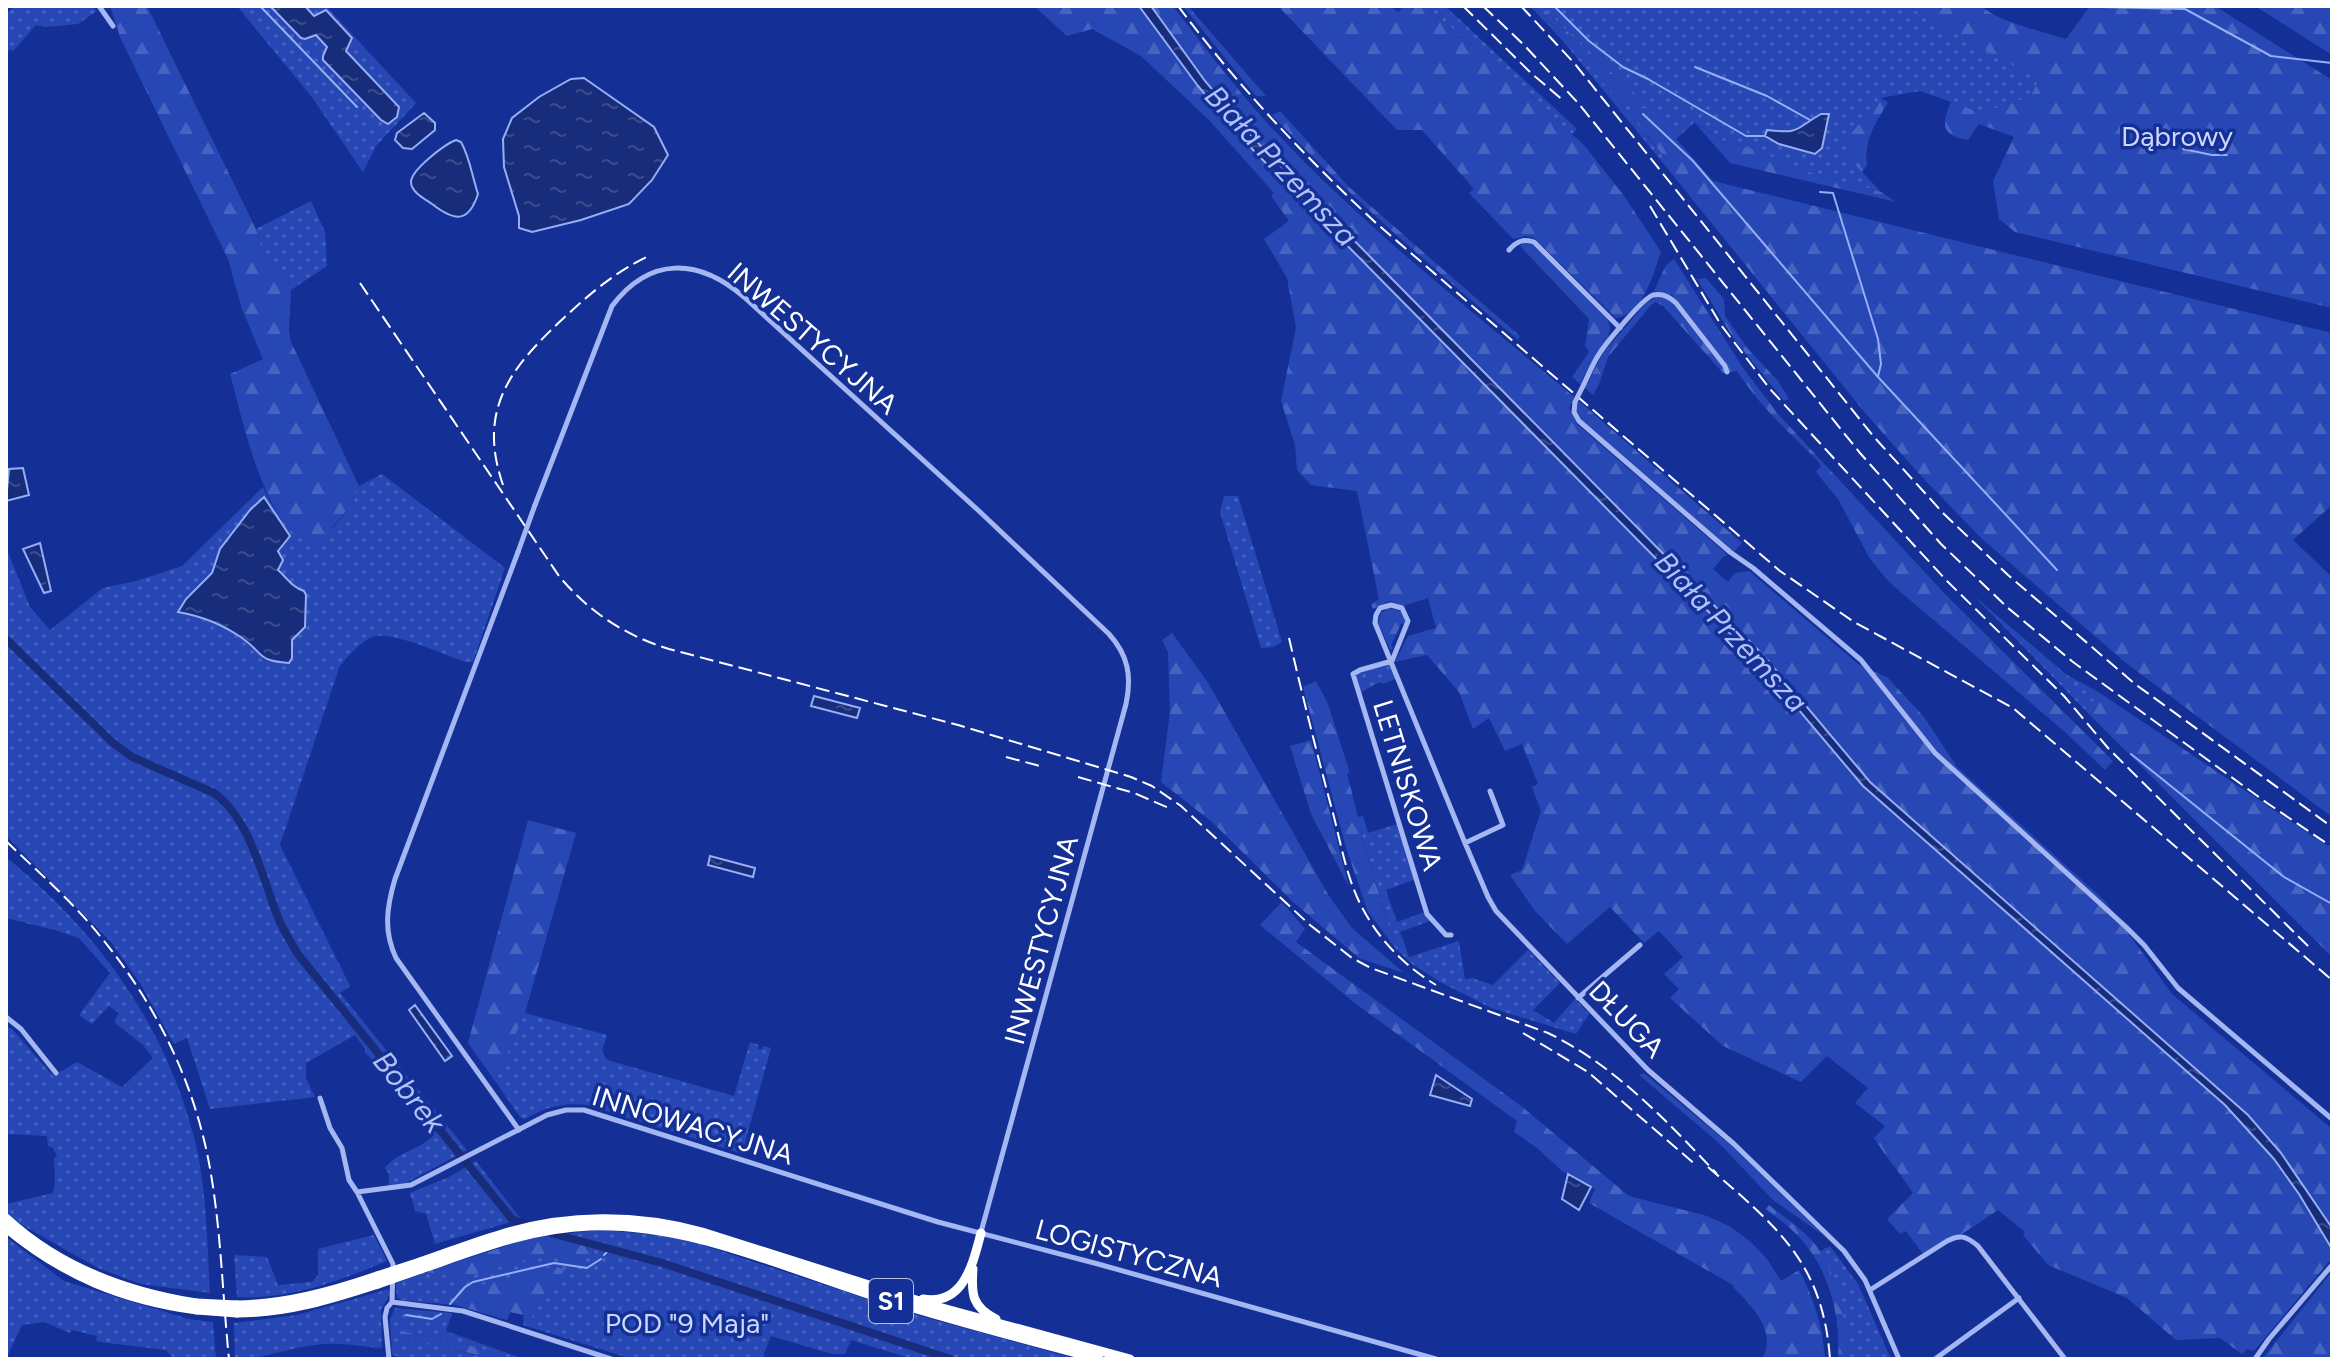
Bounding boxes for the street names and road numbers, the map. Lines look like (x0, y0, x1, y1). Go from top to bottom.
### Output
street label: INWESTYCYJNA (721, 255, 905, 421)
street label: LETNISKOWA (1366, 696, 1450, 874)
street label: INWESTYCYJNA (997, 832, 1085, 1048)
street label: DŁUGA (1582, 973, 1672, 1065)
street label: INNOWACYJNA (588, 1078, 798, 1172)
street label: LOGISTYCZNA (1032, 1212, 1226, 1294)
road number: S1 (869, 1279, 913, 1323)

